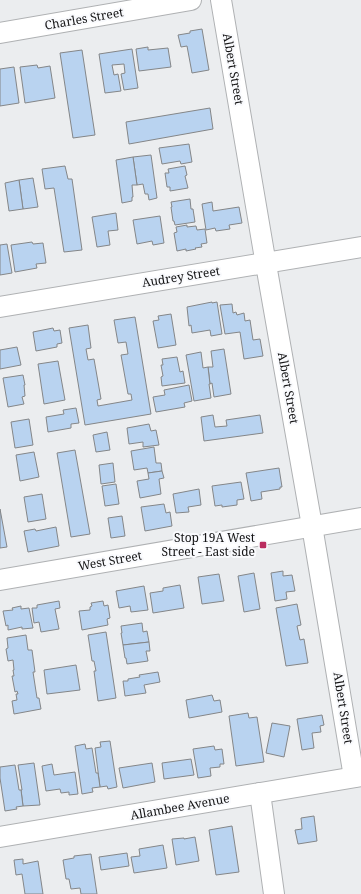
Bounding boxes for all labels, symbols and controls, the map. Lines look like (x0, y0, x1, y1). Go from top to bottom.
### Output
street label: Charles Street (43, 3, 125, 34)
street label: Albert Street (219, 32, 248, 106)
street label: Audrey Street (141, 262, 221, 291)
street label: Albert Street (274, 351, 303, 425)
place label: Stop 19A West Street - East side (162, 529, 255, 560)
marker: Stop 19A West Street - East side (258, 540, 268, 550)
street label: West Street (77, 547, 143, 574)
street label: Albert Street (329, 671, 358, 745)
street label: Allambee Avenue (129, 789, 231, 824)

